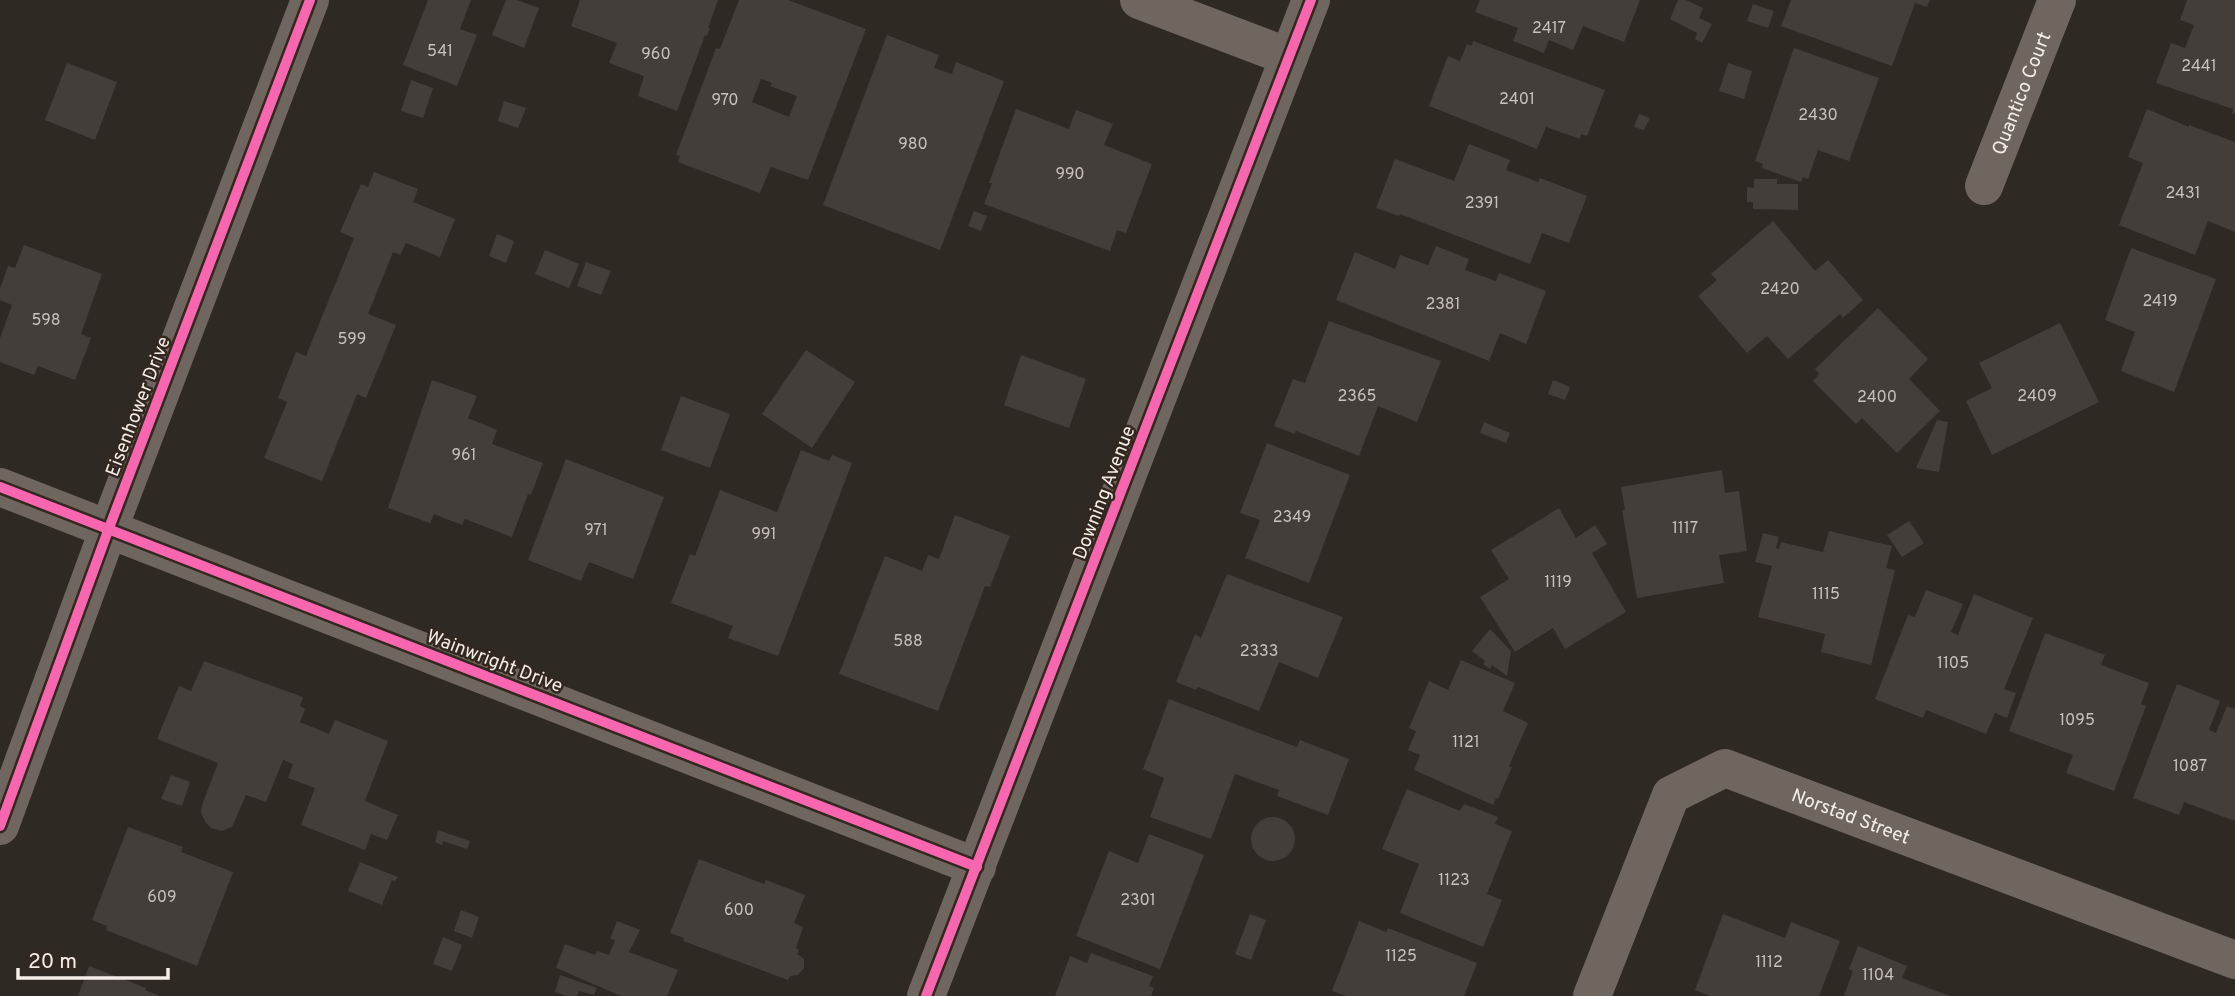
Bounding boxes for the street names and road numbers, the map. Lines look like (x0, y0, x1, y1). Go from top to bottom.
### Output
street label: Quantico Court (1987, 29, 2057, 159)
street label: Eisenhower Drive (101, 333, 177, 480)
street label: Downing Avenue (1068, 423, 1141, 563)
street label: Wainwright Drive (423, 625, 566, 699)
street label: Norstad Street (1788, 784, 1913, 851)

